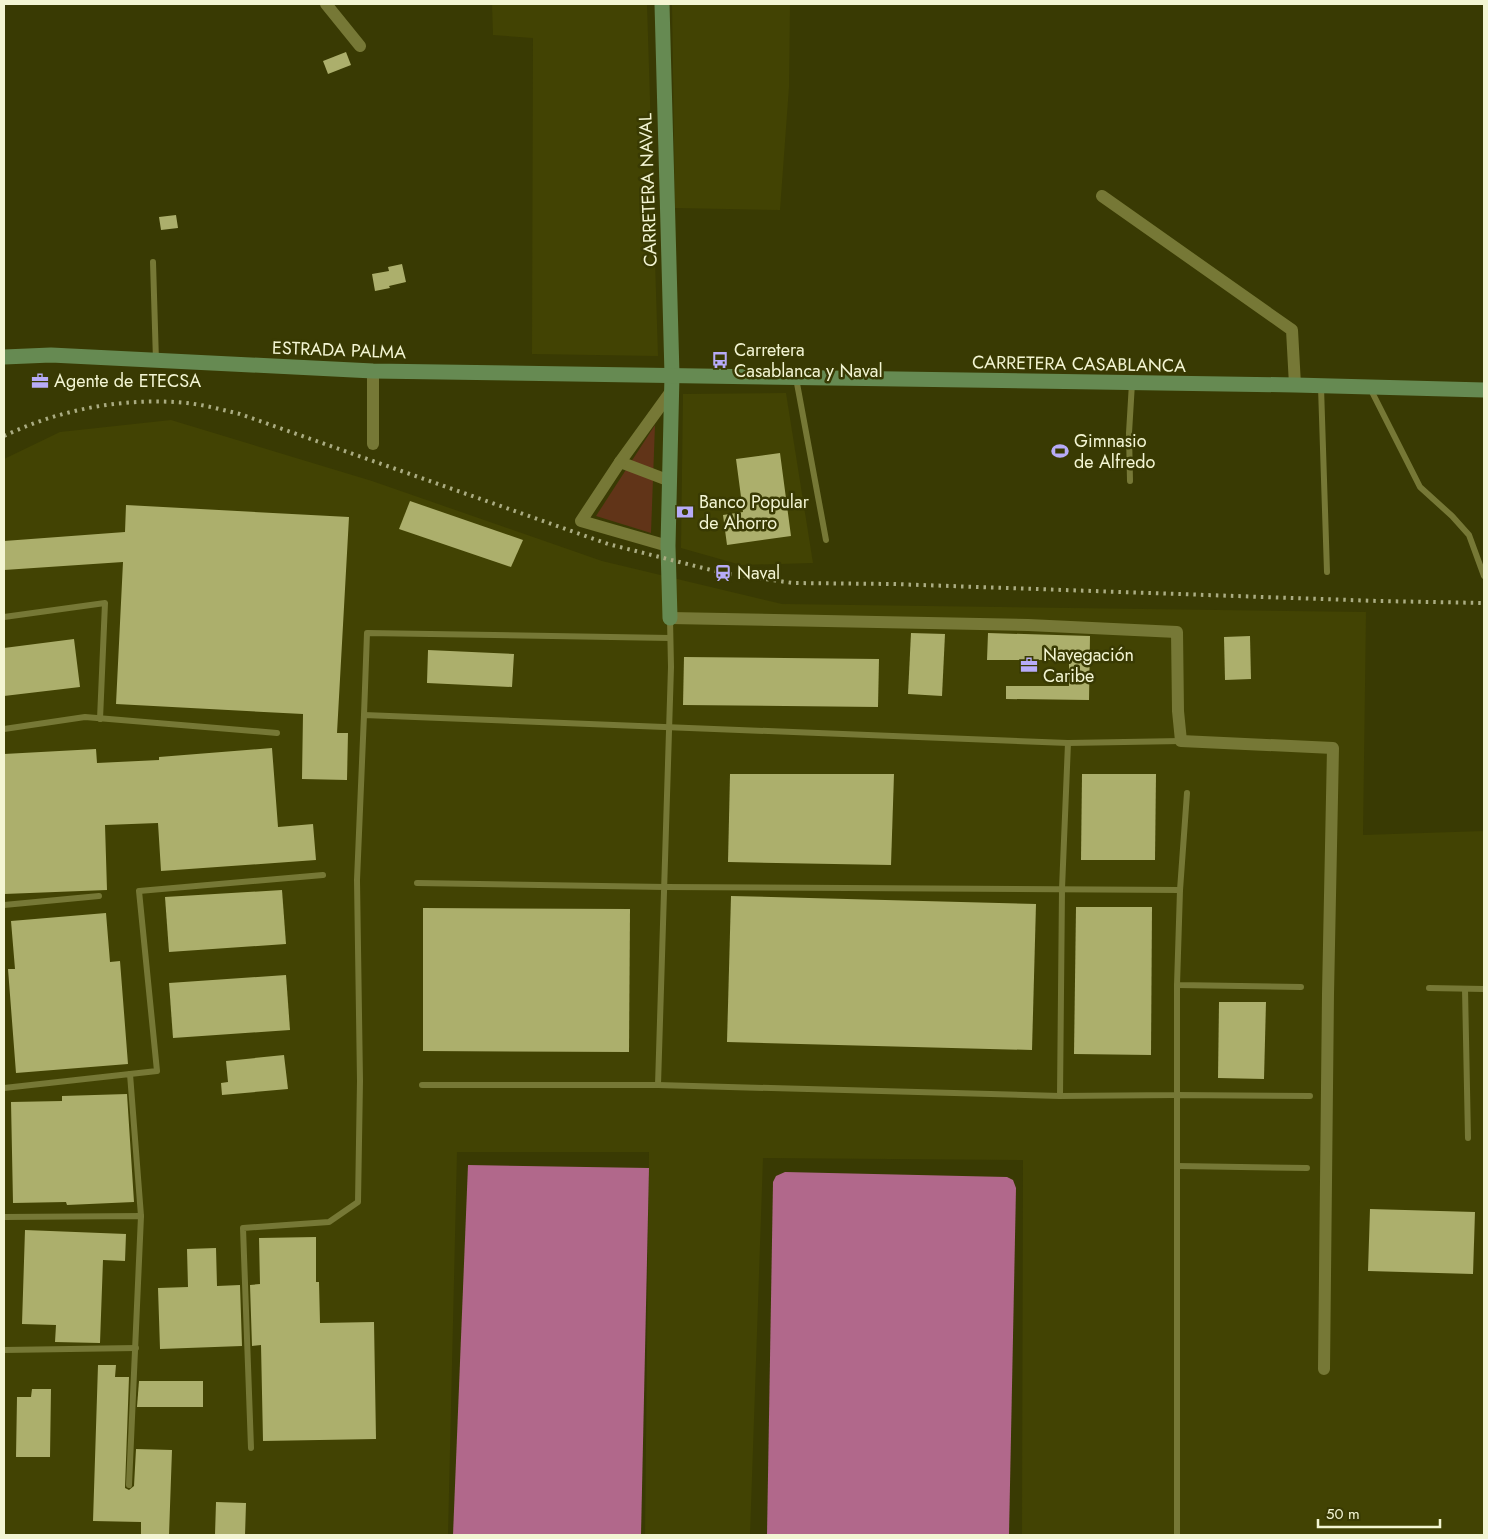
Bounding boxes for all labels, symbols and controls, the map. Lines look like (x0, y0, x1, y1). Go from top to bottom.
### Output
street label: CARRETERA NAVAL (632, 113, 664, 267)
street label: ESTRADA PALMA (272, 335, 407, 365)
place label: Carretera Casablanca y Naval (734, 337, 883, 384)
street label: CARRETERA CASABLANCA (972, 349, 1186, 379)
bus stop icon: Carretera Casablanca y Naval (710, 350, 730, 370)
place label: Agente de ETECSA (54, 368, 201, 394)
office icon: Agente de ETECSA (30, 371, 50, 391)
place label: Gimnasio de Alfredo (1074, 428, 1156, 475)
sports icon: Gimnasio de Alfredo (1050, 441, 1070, 461)
place label: Banco Popular de Ahorro (699, 489, 810, 536)
bank icon: Banco Popular de Ahorro (675, 502, 695, 522)
place label: Naval (737, 560, 780, 586)
station icon: Naval (713, 563, 733, 583)
place label: Navegación Caribe (1043, 642, 1134, 689)
office icon: Navegación Caribe (1019, 655, 1039, 675)
scale bar (1318, 1496, 1440, 1528)
text: 50 m (1326, 1503, 1360, 1525)

